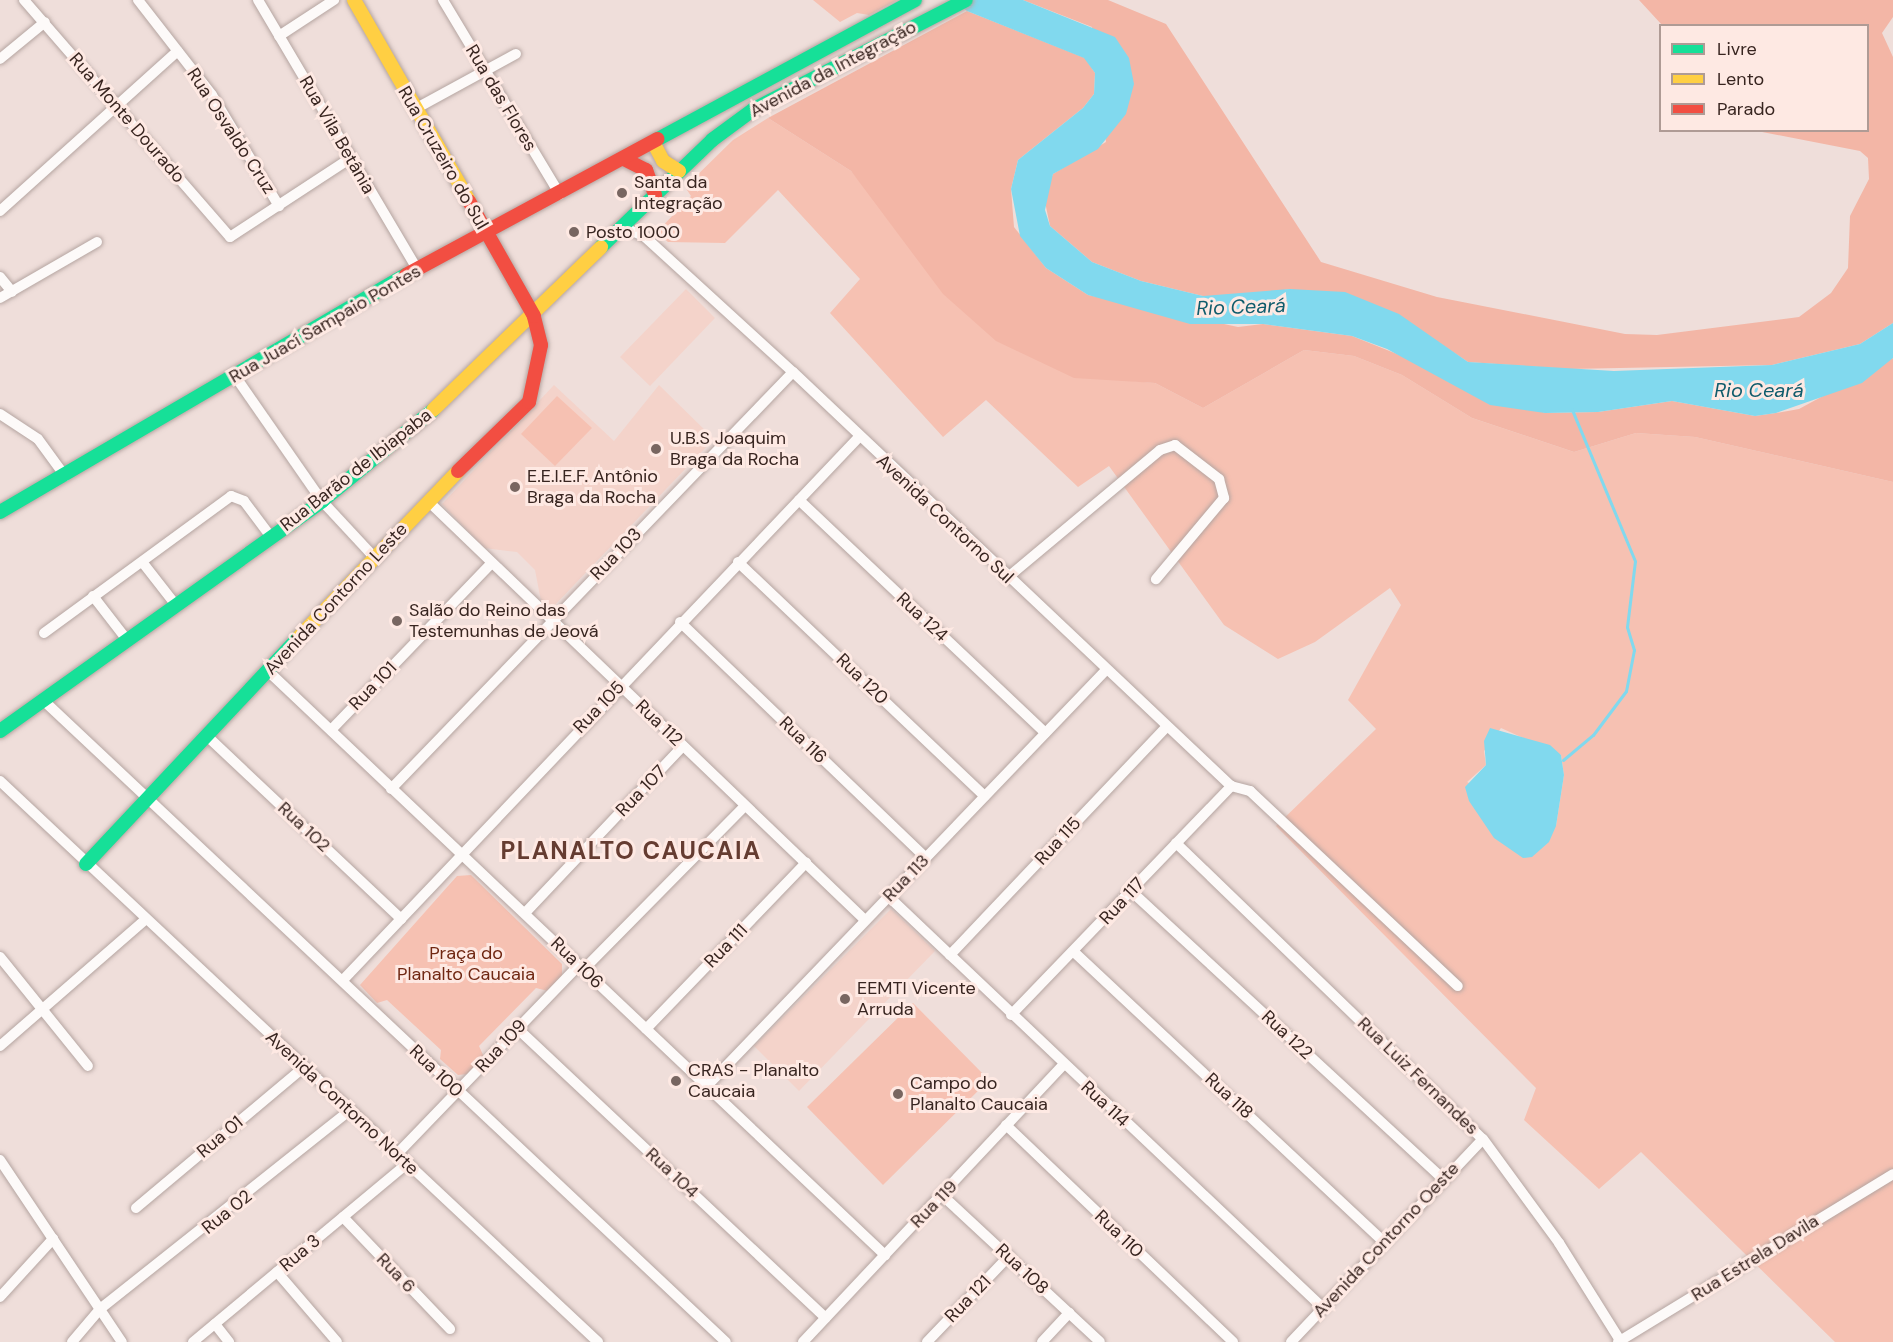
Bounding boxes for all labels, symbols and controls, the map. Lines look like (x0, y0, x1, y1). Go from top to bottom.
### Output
street label: Avenida da Integração (746, 16, 920, 122)
legend (1659, 24, 1869, 132)
text: Livre (1717, 37, 1757, 61)
street label: Rua das Flores (461, 41, 541, 155)
street label: Rua Monte Dourado (65, 49, 189, 187)
street label: Rua Osvaldo Cruz (182, 64, 280, 198)
text: Lento (1717, 67, 1764, 91)
street label: Rua Vila Betânia (294, 72, 380, 198)
street label: Rua Cruzeiro do Sul (393, 83, 493, 233)
text: Parado (1717, 97, 1775, 121)
place label: Santa da Integração (634, 172, 723, 214)
marker: Santa da Integração (615, 186, 629, 200)
place label: Posto 1000 (586, 221, 680, 243)
marker: Posto 1000 (567, 225, 581, 239)
street label: Rua Juací Sampaio Pontes (225, 260, 425, 388)
water label: Rio Ceará (1196, 293, 1286, 321)
water label: Rio Ceará (1714, 378, 1804, 402)
street label: Rua Barão de Ibiapaba (276, 404, 436, 536)
place label: U.B.S Joaquim Braga da Rocha (670, 428, 799, 470)
marker: U.B.S Joaquim Braga da Rocha (647, 440, 665, 458)
street label: Avenida Contorno Sul (872, 450, 1018, 588)
place label: E.E.I.E.F. Antônio Braga da Rocha (527, 466, 658, 508)
marker: E.E.I.E.F. Antônio Braga da Rocha (508, 480, 522, 494)
street label: Avenida Contorno Leste (260, 519, 412, 679)
street label: Rua 103 (586, 523, 646, 585)
street label: Rua 124 (892, 588, 952, 646)
place label: Salão do Reino das Testemunhas de Jeová (409, 600, 599, 642)
marker: Salão do Reino das Testemunhas de Jeová (390, 614, 404, 628)
street label: Rua 120 (832, 649, 892, 709)
street label: Rua 101 (345, 657, 401, 715)
street label: Rua 105 (569, 676, 629, 738)
street label: Rua 112 (631, 695, 687, 751)
street label: Rua 116 (775, 712, 831, 768)
street label: Rua 107 (611, 761, 671, 821)
street label: Rua 102 (273, 797, 335, 857)
street label: Rua 115 (1030, 812, 1086, 870)
district label: PLANALTO CAUCAIA (501, 837, 761, 865)
street label: Rua 113 (878, 850, 934, 906)
street label: Rua 117 (1095, 873, 1149, 929)
street label: Rua 111 (700, 920, 752, 972)
street label: Rua 106 (546, 933, 608, 993)
park label: Praça do Planalto Caucaia (397, 943, 535, 986)
place label: EEMTI Vicente Arruda (857, 978, 976, 1020)
marker: EEMTI Vicente Arruda (838, 992, 852, 1006)
street label: Rua 122 (1257, 1006, 1317, 1064)
street label: Rua Luiz Fernandes (1353, 1013, 1483, 1139)
street label: Rua 109 (471, 1015, 531, 1077)
street label: Avenida Contorno Norte (261, 1026, 423, 1180)
street label: Rua 100 (405, 1040, 467, 1102)
place label: CRAS - Planalto Caucaia (688, 1060, 819, 1102)
street label: Rua 118 (1201, 1068, 1257, 1124)
place label: Campo do Planalto Caucaia (910, 1073, 1048, 1116)
marker: CRAS - Planalto Caucaia (669, 1074, 683, 1088)
street label: Rua 114 (1077, 1076, 1133, 1132)
marker: Campo do Planalto Caucaia (891, 1087, 905, 1101)
street label: Rua 01 (193, 1112, 247, 1162)
street label: Rua 104 (641, 1143, 703, 1203)
street label: Avenida Contorno Oeste (1308, 1158, 1464, 1322)
street label: Rua 119 (906, 1176, 962, 1232)
street label: Rua 02 (198, 1185, 256, 1239)
street label: Rua 110 (1090, 1206, 1148, 1262)
street label: Rua Estrela Davila (1687, 1210, 1823, 1306)
street label: Rua 3 (275, 1230, 325, 1276)
street label: Rua 108 (991, 1239, 1053, 1299)
street label: Rua 6 (372, 1249, 420, 1297)
street label: Rua 121 (940, 1271, 996, 1327)

